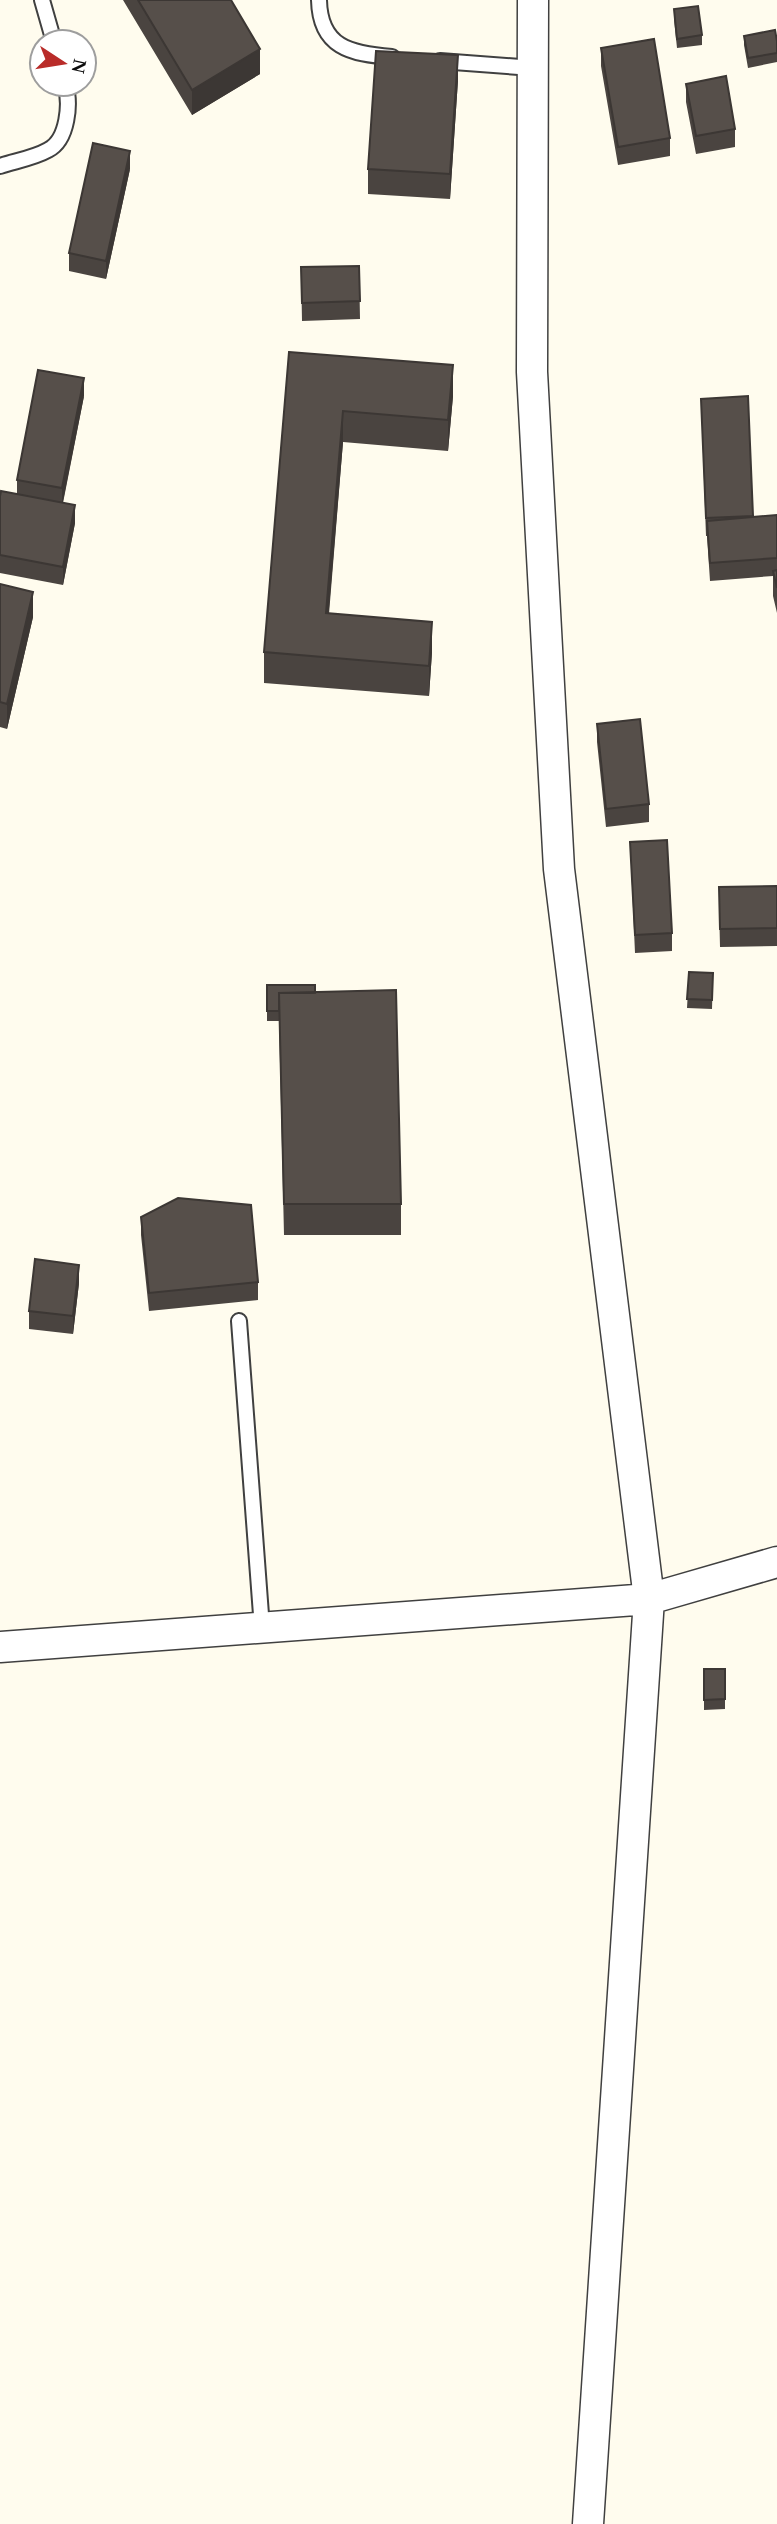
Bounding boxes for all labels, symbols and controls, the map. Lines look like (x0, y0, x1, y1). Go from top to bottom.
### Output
north arrow (28, 28, 98, 98)
text: N (67, 58, 91, 76)

